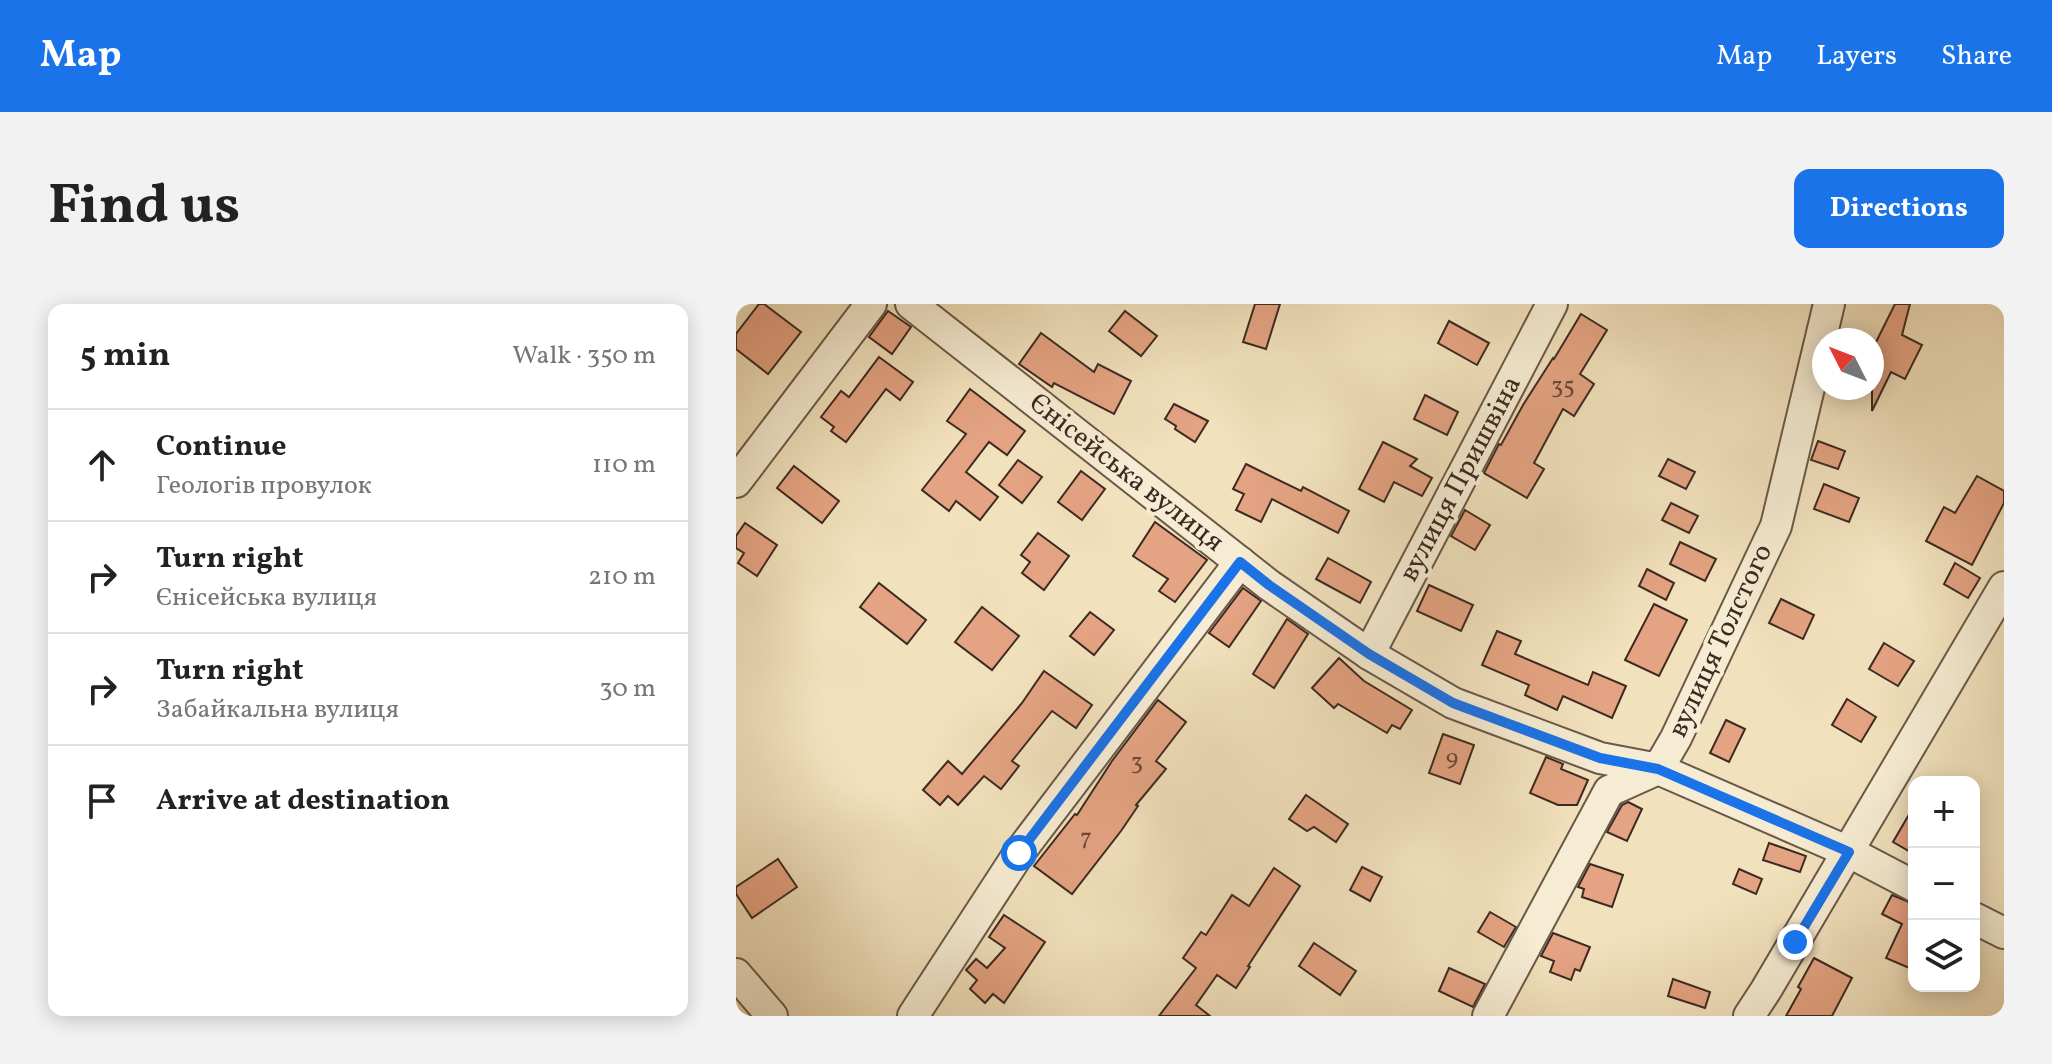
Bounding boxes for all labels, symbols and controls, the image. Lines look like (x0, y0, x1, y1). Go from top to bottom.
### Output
text: Map (40, 30, 121, 83)
text: Map (1716, 37, 1772, 76)
text: Layers (1816, 37, 1897, 76)
text: Share (1941, 37, 2012, 76)
text: Find us (48, 169, 240, 247)
button: Directions (1794, 169, 2004, 248)
north arrow (1812, 328, 1884, 400)
text: 5 min (80, 333, 170, 380)
text: Walk · 350 m (512, 338, 656, 374)
street label: вулиця Пришвіна (1390, 369, 1532, 589)
house number: 35 (1551, 370, 1575, 404)
street label: Єнісейська вулиця (1020, 384, 1232, 562)
text: Continue (156, 426, 287, 468)
icon: ahead (80, 443, 124, 487)
text: 110 m (592, 447, 656, 483)
text: Геологів провулок (156, 468, 372, 504)
text: Turn right (156, 538, 304, 580)
street label: вулиця Толстого (1659, 538, 1783, 744)
icon: right (80, 555, 124, 599)
text: 210 m (588, 559, 656, 595)
text: Єнісейська вулиця (156, 580, 377, 616)
text: Turn right (156, 650, 304, 692)
icon: right (80, 667, 124, 711)
text: 30 m (599, 671, 656, 707)
text: Забайкальна вулиця (156, 692, 399, 728)
house number: 9 (1446, 742, 1458, 776)
house number: 3 (1131, 746, 1143, 780)
map controls (1908, 776, 1980, 992)
button: + (1908, 776, 1980, 848)
icon: arrive (80, 779, 124, 823)
text: Arrive at destination (156, 780, 450, 822)
house number: 7 (1080, 822, 1092, 856)
route start (1001, 835, 1037, 871)
button: − (1908, 848, 1980, 920)
button: layers (1908, 920, 1980, 992)
route end (1777, 924, 1813, 960)

